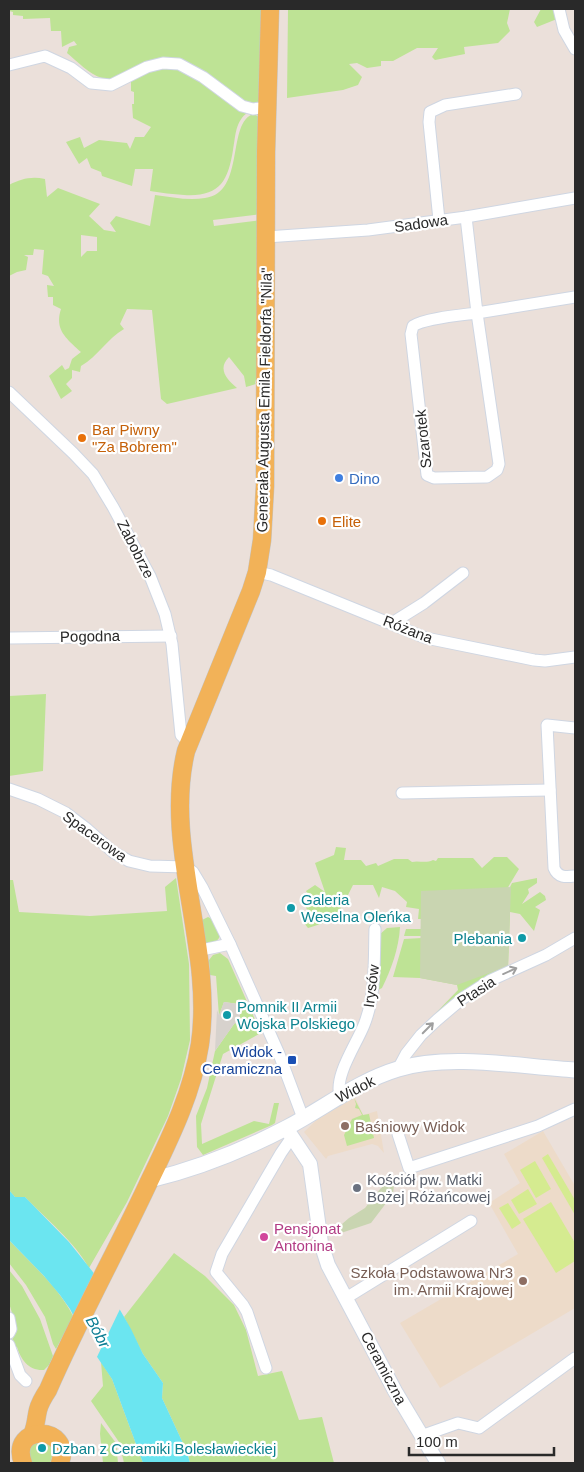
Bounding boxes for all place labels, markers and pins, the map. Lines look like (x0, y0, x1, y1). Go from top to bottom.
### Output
place label: Bar Piwny "Za Bobrem" (92, 421, 177, 455)
marker: Bar Piwny "Za Bobrem" (76, 432, 88, 444)
place label: Dino (349, 470, 380, 487)
marker: Dino (333, 472, 345, 484)
place label: Elite (332, 513, 361, 530)
marker: Elite (316, 515, 328, 527)
place label: Galeria Weselna Oleńka (301, 891, 411, 925)
marker: Galeria Weselna Oleńka (285, 902, 297, 914)
place label: Plebania (454, 930, 513, 947)
marker: Plebania (516, 932, 528, 944)
place label: Pomnik II Armii Wojska Polskiego (237, 998, 355, 1032)
marker: Pomnik II Armii Wojska Polskiego (221, 1009, 233, 1021)
place label: Widok - Ceramiczna (202, 1043, 283, 1077)
marker: Widok - Ceramiczna (286, 1054, 298, 1066)
place label: Baśniowy Widok (355, 1118, 466, 1135)
marker: Baśniowy Widok (339, 1120, 351, 1132)
place label: Kościół pw. Matki Bożej Różańcowej (367, 1171, 490, 1205)
marker: Kościół pw. Matki Bożej Różańcowej (351, 1182, 363, 1194)
place label: Pensjonat Antonina (274, 1220, 342, 1254)
marker: Pensjonat Antonina (258, 1231, 270, 1243)
place label: Szkoła Podstawowa Nr3 im. Armii Krajowej (350, 1264, 513, 1298)
marker: Szkoła Podstawowa Nr3 im. Armii Krajowej (517, 1275, 529, 1287)
place label: Dzban z Ceramiki Bolesławieckiej (52, 1440, 276, 1457)
marker: Dzban z Ceramiki Bolesławieckiej (36, 1442, 48, 1454)

